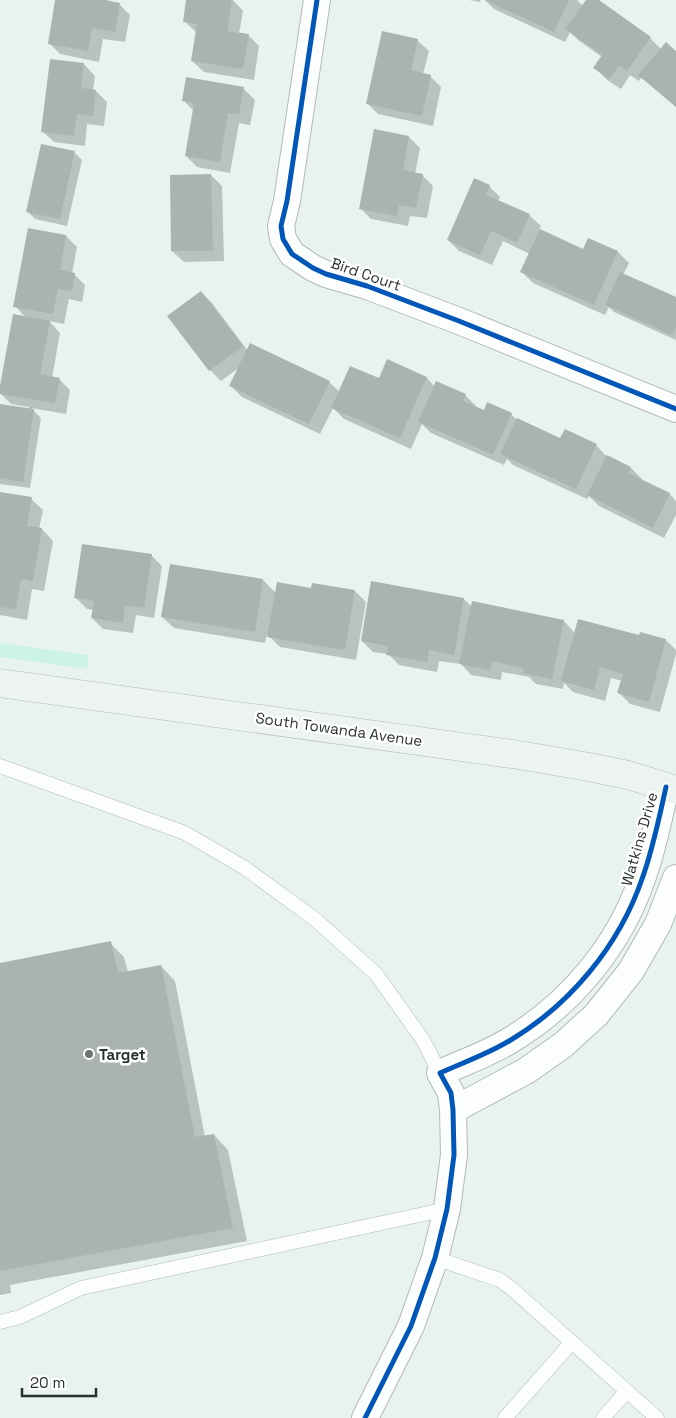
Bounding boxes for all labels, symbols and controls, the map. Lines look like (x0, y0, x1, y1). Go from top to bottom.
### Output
street label: Bird Court (328, 253, 404, 295)
street label: South Towanda Avenue (254, 708, 424, 750)
street label: Watkins Drive (617, 790, 661, 888)
place label: Target (99, 1045, 146, 1064)
marker: Target (83, 1048, 95, 1060)
scale bar (22, 1366, 96, 1398)
text: 20 m (30, 1373, 65, 1392)

